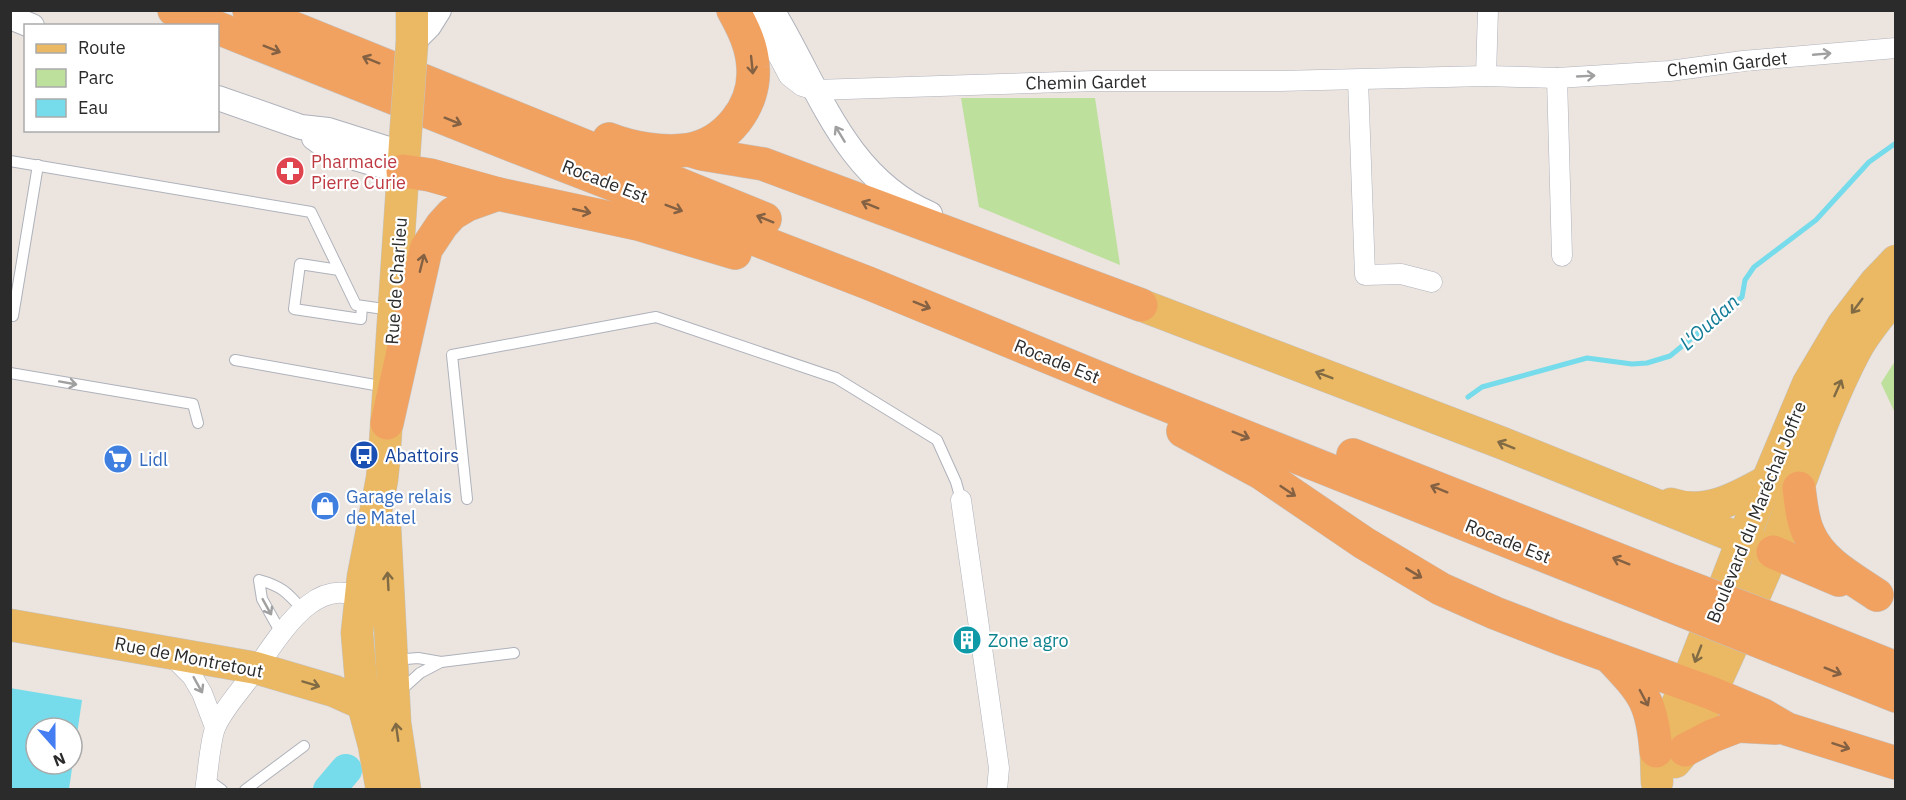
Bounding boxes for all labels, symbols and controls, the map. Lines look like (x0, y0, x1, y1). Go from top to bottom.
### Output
legend (24, 24, 219, 132)
text: Route (78, 36, 126, 59)
one-way arrow (262, 44, 281, 55)
street label: Chemin Gardet (1666, 46, 1788, 82)
one-way arrow (1812, 49, 1832, 60)
one-way arrow (362, 54, 381, 65)
one-way arrow (747, 54, 758, 74)
text: Parc (78, 66, 114, 89)
street label: Chemin Gardet (1025, 69, 1147, 95)
one-way arrow (1576, 71, 1596, 82)
text: Eau (78, 96, 108, 119)
one-way arrow (443, 117, 462, 128)
one-way arrow (833, 126, 845, 143)
place label: Pharmacie Pierre Curie (311, 150, 406, 194)
street label: Rocade Est (559, 154, 651, 208)
pharmacy icon: Pharmacie Pierre Curie (274, 155, 306, 187)
one-way arrow (861, 199, 880, 210)
one-way arrow (664, 203, 682, 214)
one-way arrow (572, 206, 591, 217)
one-way arrow (756, 213, 775, 224)
street label: Rue de Charlieu (380, 217, 412, 345)
one-way arrow (417, 254, 429, 273)
water label: L'Oudan (1673, 288, 1745, 356)
one-way arrow (1851, 297, 1864, 313)
one-way arrow (912, 300, 931, 311)
street label: Rocade Est (1011, 333, 1103, 389)
one-way arrow (1315, 368, 1334, 379)
one-way arrow (58, 377, 78, 388)
one-way arrow (1834, 379, 1845, 397)
street label: Boulevard du Maréchal Joffre (1701, 398, 1811, 626)
one-way arrow (1231, 430, 1250, 441)
bus stop icon: Abattoirs (348, 439, 380, 471)
one-way arrow (1497, 439, 1516, 450)
supermarket icon: Lidl (102, 443, 134, 475)
place label: Abattoirs (385, 444, 459, 467)
place label: Lidl (139, 448, 168, 471)
one-way arrow (1431, 483, 1449, 494)
place label: Garage relais de Matel (346, 485, 452, 529)
one-way arrow (1280, 485, 1296, 497)
shop icon: Garage relais de Matel (309, 490, 341, 522)
street label: Rocade Est (1462, 513, 1554, 569)
one-way arrow (1612, 555, 1631, 566)
one-way arrow (1405, 568, 1422, 580)
one-way arrow (382, 571, 393, 591)
one-way arrow (261, 598, 273, 615)
building icon: Zone agro (951, 624, 983, 656)
place label: Zone agro (988, 629, 1069, 652)
street label: Rue de Montretout (113, 631, 265, 683)
one-way arrow (1692, 644, 1703, 663)
one-way arrow (1823, 666, 1841, 677)
one-way arrow (193, 676, 204, 694)
one-way arrow (301, 679, 320, 690)
one-way arrow (1639, 688, 1650, 706)
north arrow (24, 716, 84, 776)
one-way arrow (391, 722, 402, 742)
one-way arrow (1831, 742, 1850, 753)
text: N (50, 749, 68, 771)

